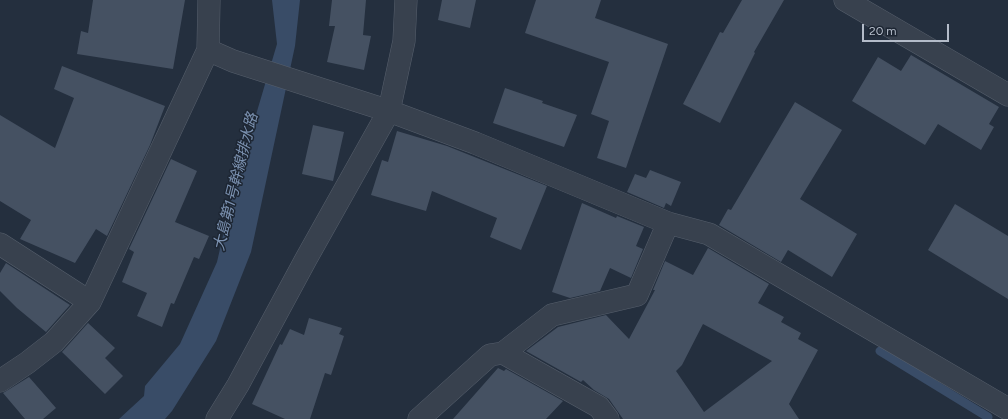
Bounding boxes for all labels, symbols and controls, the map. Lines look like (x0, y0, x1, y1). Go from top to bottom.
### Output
scale bar (864, 16, 951, 42)
text: 20 m (869, 24, 897, 38)
water label: 大島第1号幹線排水路 (210, 111, 262, 253)

